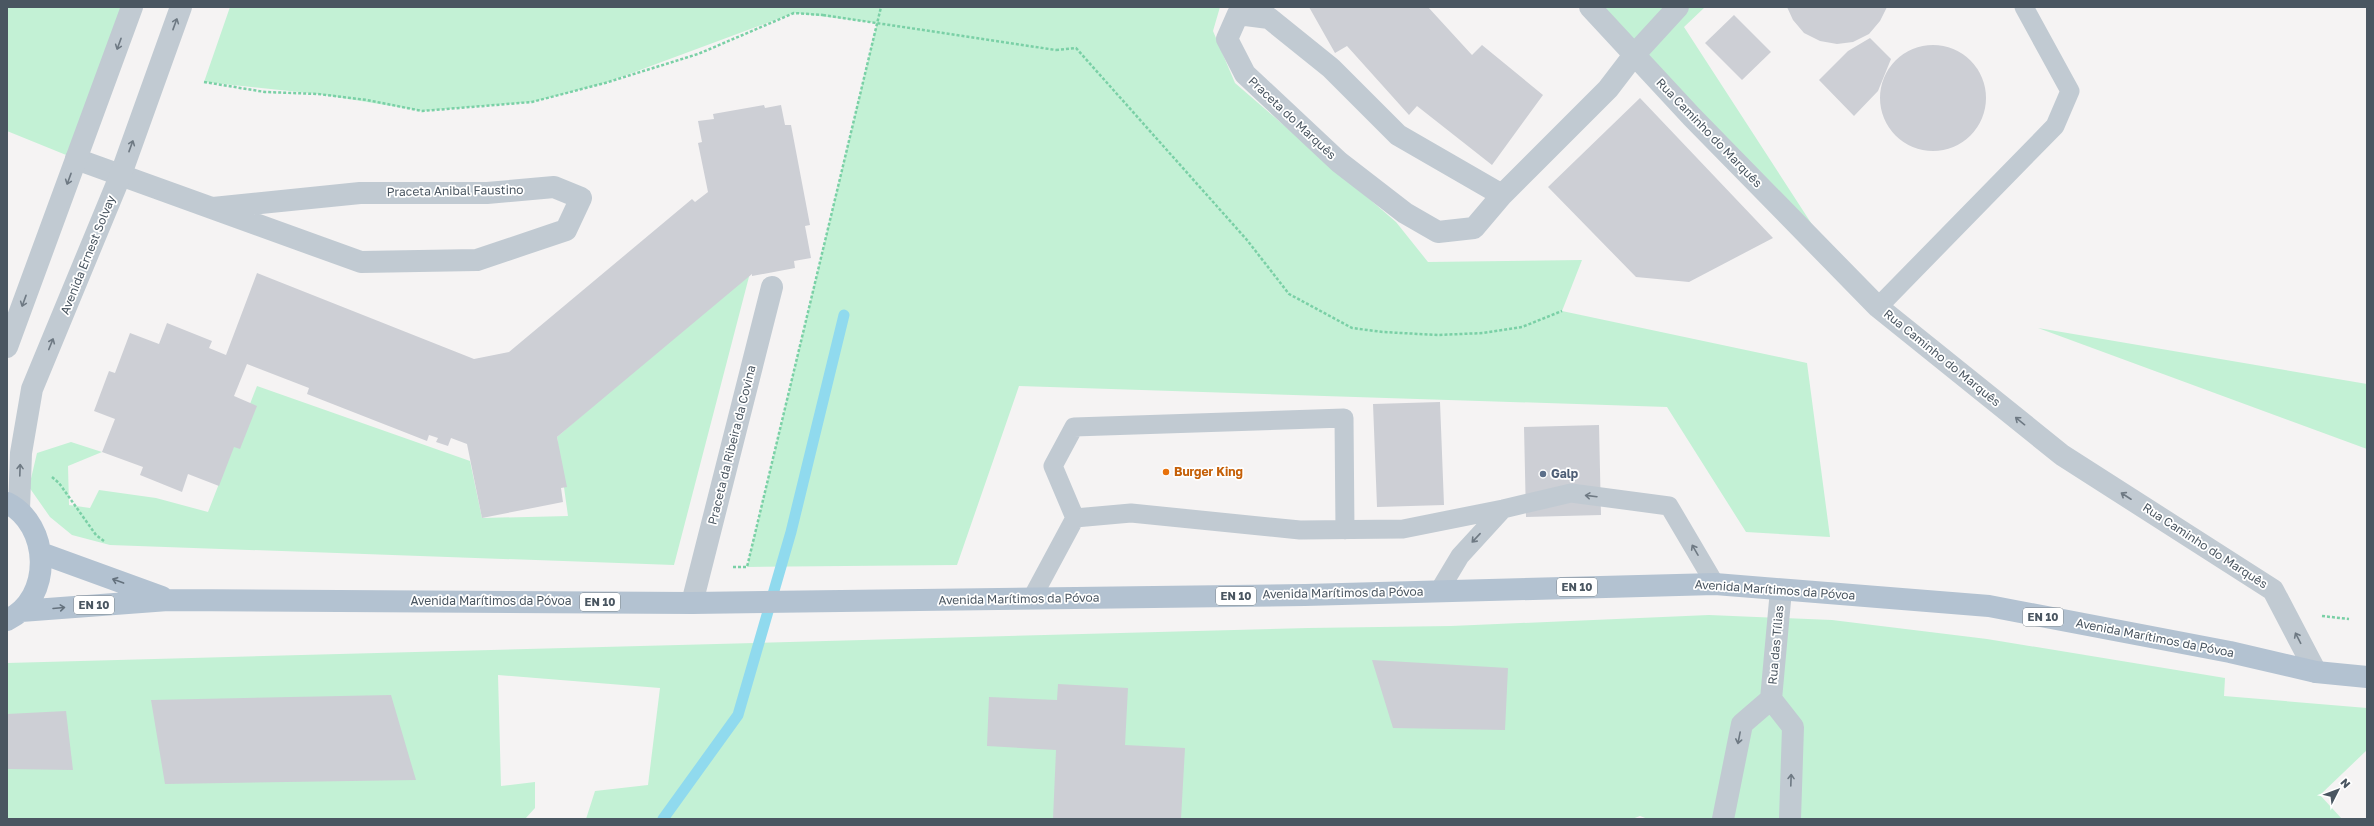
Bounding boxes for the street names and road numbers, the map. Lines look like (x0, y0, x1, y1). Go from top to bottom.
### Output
street label: Praceta do Marquês (1245, 73, 1339, 162)
street label: Rua Caminho do Marquês (1653, 75, 1765, 190)
street label: Praceta Anibal Faustino (386, 182, 524, 199)
street label: Avenida Ernest Solvay (57, 193, 118, 317)
street label: Rua Caminho do Marquês (1881, 306, 2004, 409)
street label: Praceta da Ribeira da Covina (704, 363, 759, 526)
street label: Rua Caminho do Marquês (2140, 500, 2271, 592)
street label: Avenida Marítimos da Póvoa (1694, 576, 1856, 603)
road number: EN 10 (1557, 578, 1597, 596)
street label: Avenida Marítimos da Póvoa (1262, 584, 1424, 601)
road number: EN 10 (1216, 587, 1256, 605)
street label: Avenida Marítimos da Póvoa (938, 590, 1100, 607)
street label: Avenida Marítimos da Póvoa (410, 593, 572, 608)
road number: EN 10 (580, 593, 620, 611)
road number: EN 10 (74, 596, 114, 614)
street label: Rua das Tílias (1765, 605, 1786, 685)
road number: EN 10 (2023, 608, 2063, 626)
street label: Avenida Marítimos da Póvoa (2075, 615, 2236, 660)

